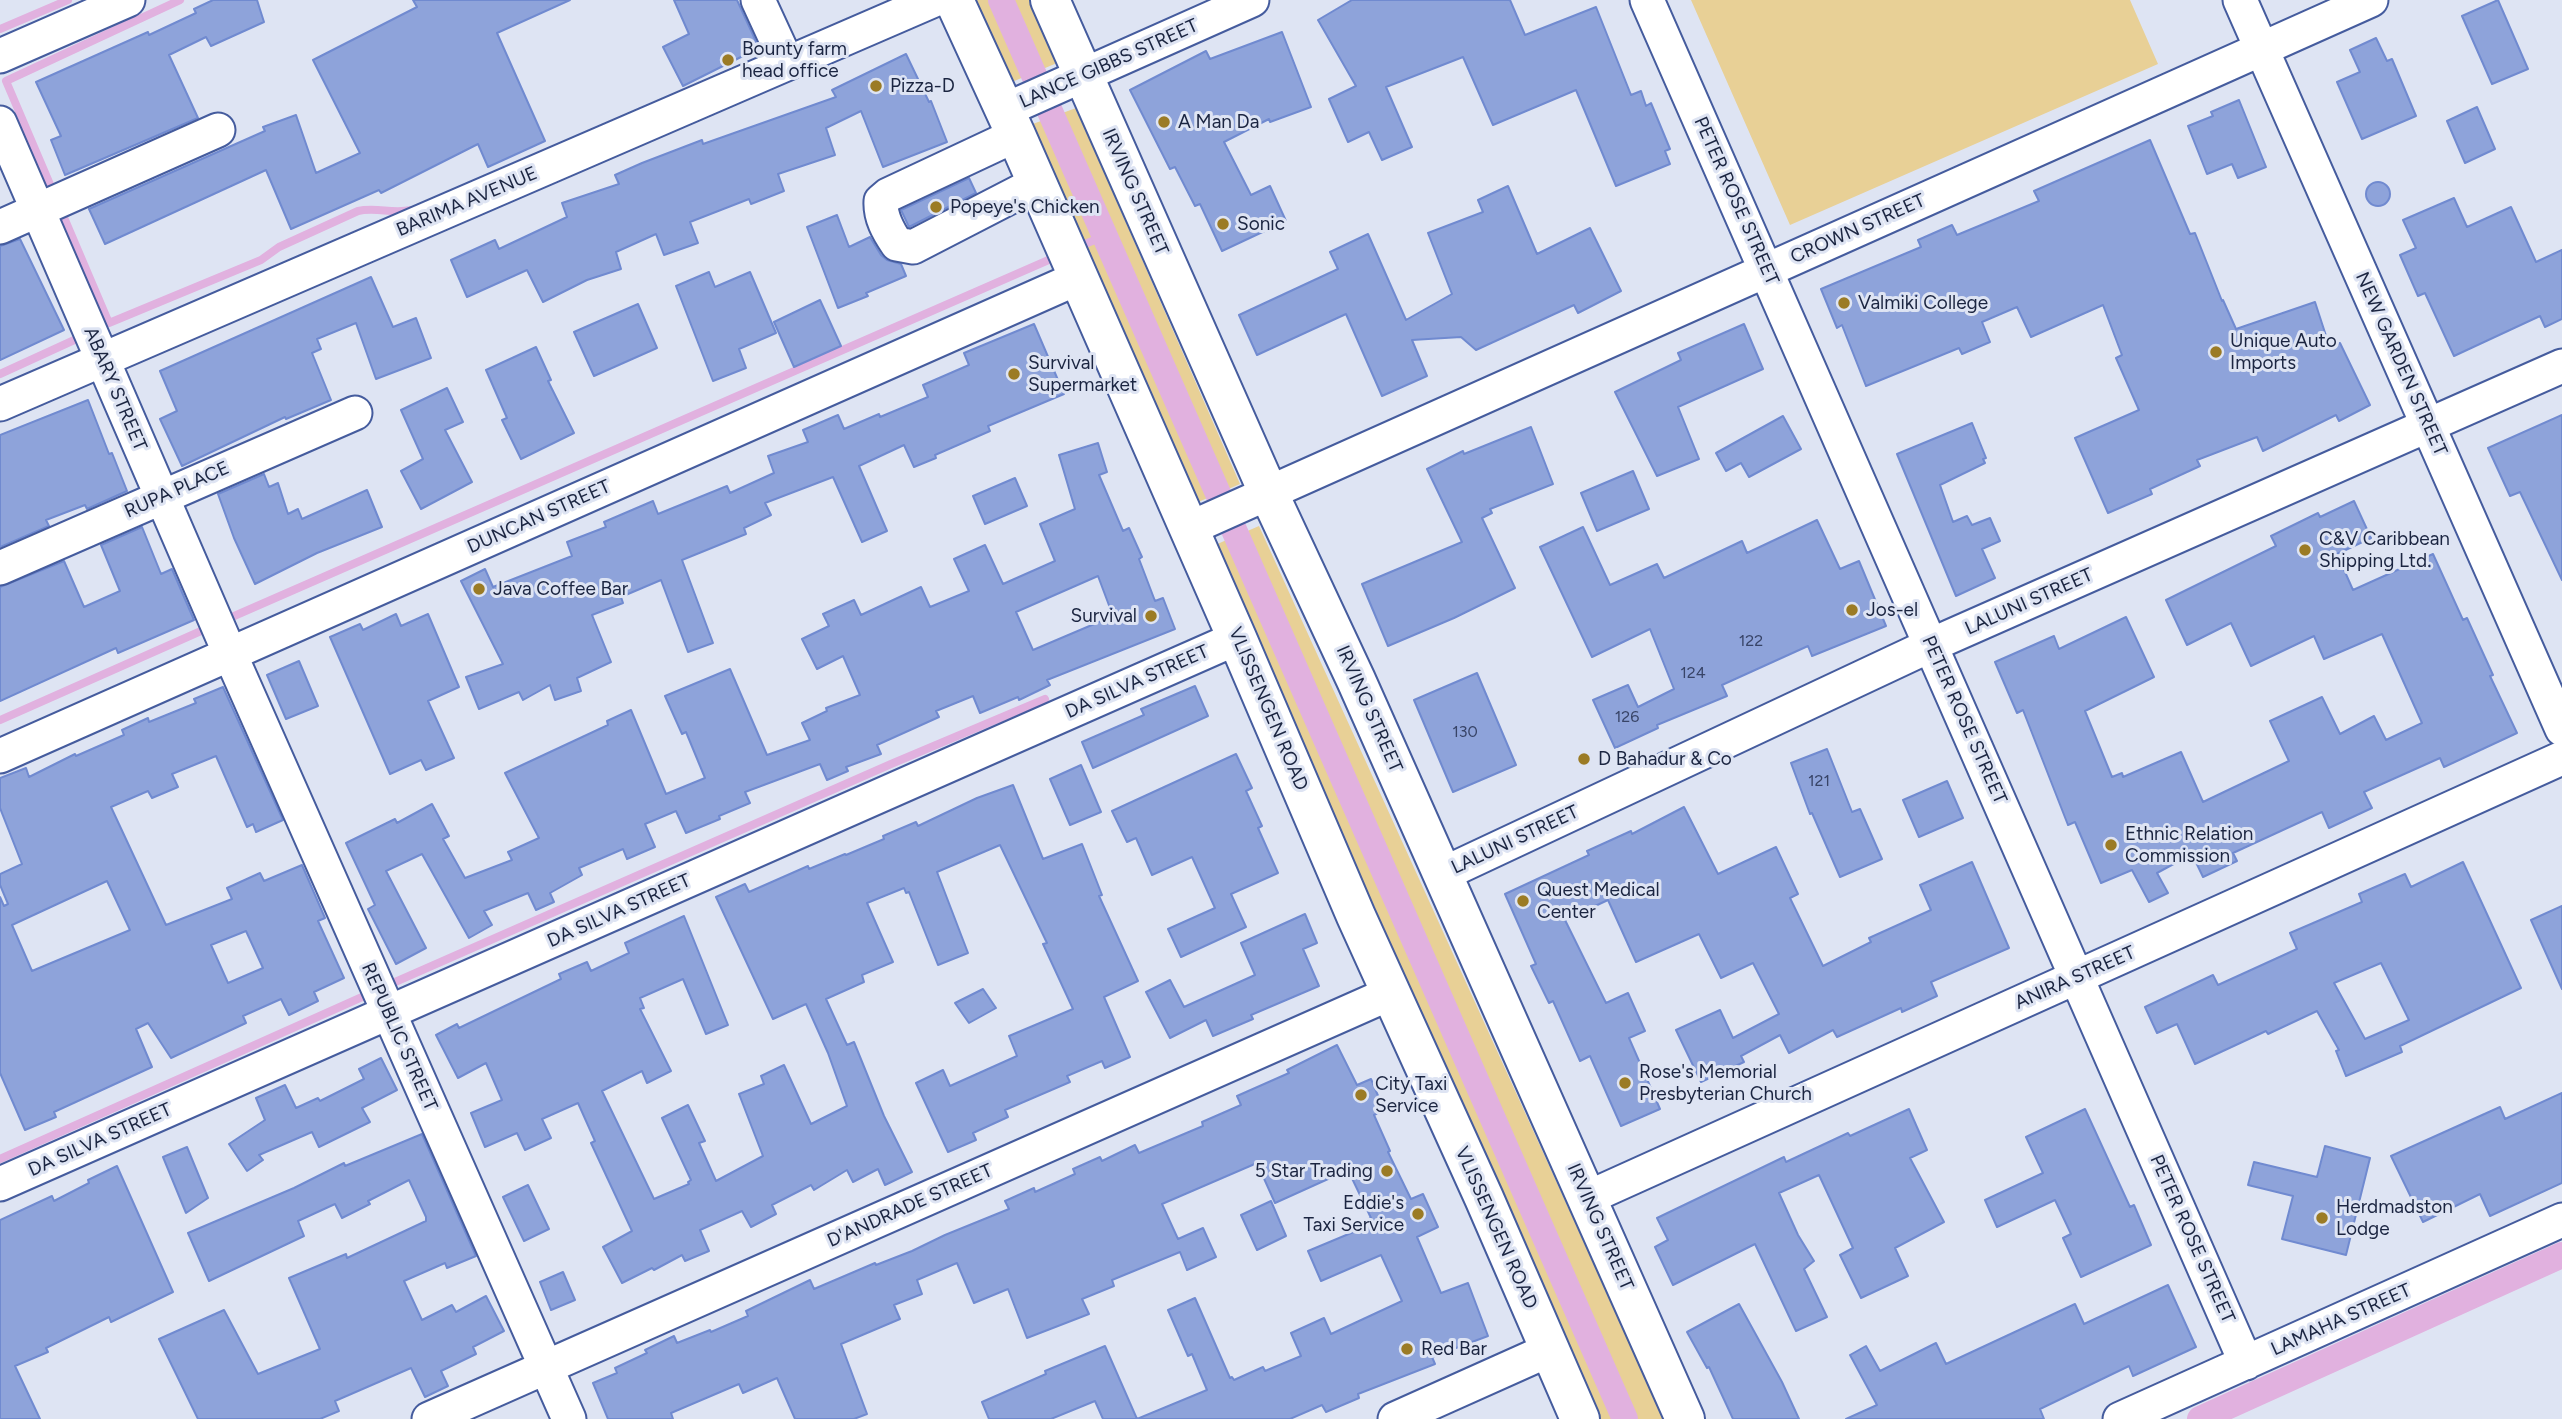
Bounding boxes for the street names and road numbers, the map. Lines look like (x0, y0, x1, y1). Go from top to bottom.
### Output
street label: LANCE GIBBS STREET (1016, 14, 1202, 114)
street label: PETER ROSE STREET (1689, 113, 1783, 289)
street label: IRVING STREET (1097, 125, 1173, 259)
street label: BARIMA AVENUE (393, 162, 541, 242)
street label: CROWN STREET (1787, 189, 1929, 269)
street label: NEW GARDEN STREET (2350, 269, 2452, 459)
street label: ABARY STREET (79, 324, 151, 454)
street label: RUPA PLACE (121, 457, 233, 523)
street label: DUNCAN STREET (464, 475, 614, 559)
street label: LALUNI STREET (1961, 564, 2097, 640)
street label: VLISSENGEN ROAD (1223, 624, 1313, 794)
street label: PETER ROSE STREET (1917, 632, 2011, 808)
street label: DA SILVA STREET (1062, 640, 1212, 724)
street label: IRVING STREET (1331, 642, 1407, 776)
street label: LALUNI STREET (1448, 801, 1582, 879)
street label: DA SILVA STREET (544, 869, 694, 953)
street label: ANIRA STREET (2011, 941, 2139, 1015)
street label: REPUBLIC STREET (356, 959, 442, 1115)
street label: DA SILVA STREET (25, 1098, 175, 1182)
street label: VLISSENGEN ROAD (1450, 1143, 1542, 1313)
street label: PETER ROSE STREET (2145, 1151, 2239, 1327)
street label: D'ANDRADE STREET (824, 1159, 996, 1253)
street label: IRVING STREET (1562, 1160, 1638, 1294)
street label: LAMAHA STREET (2268, 1279, 2414, 1361)

